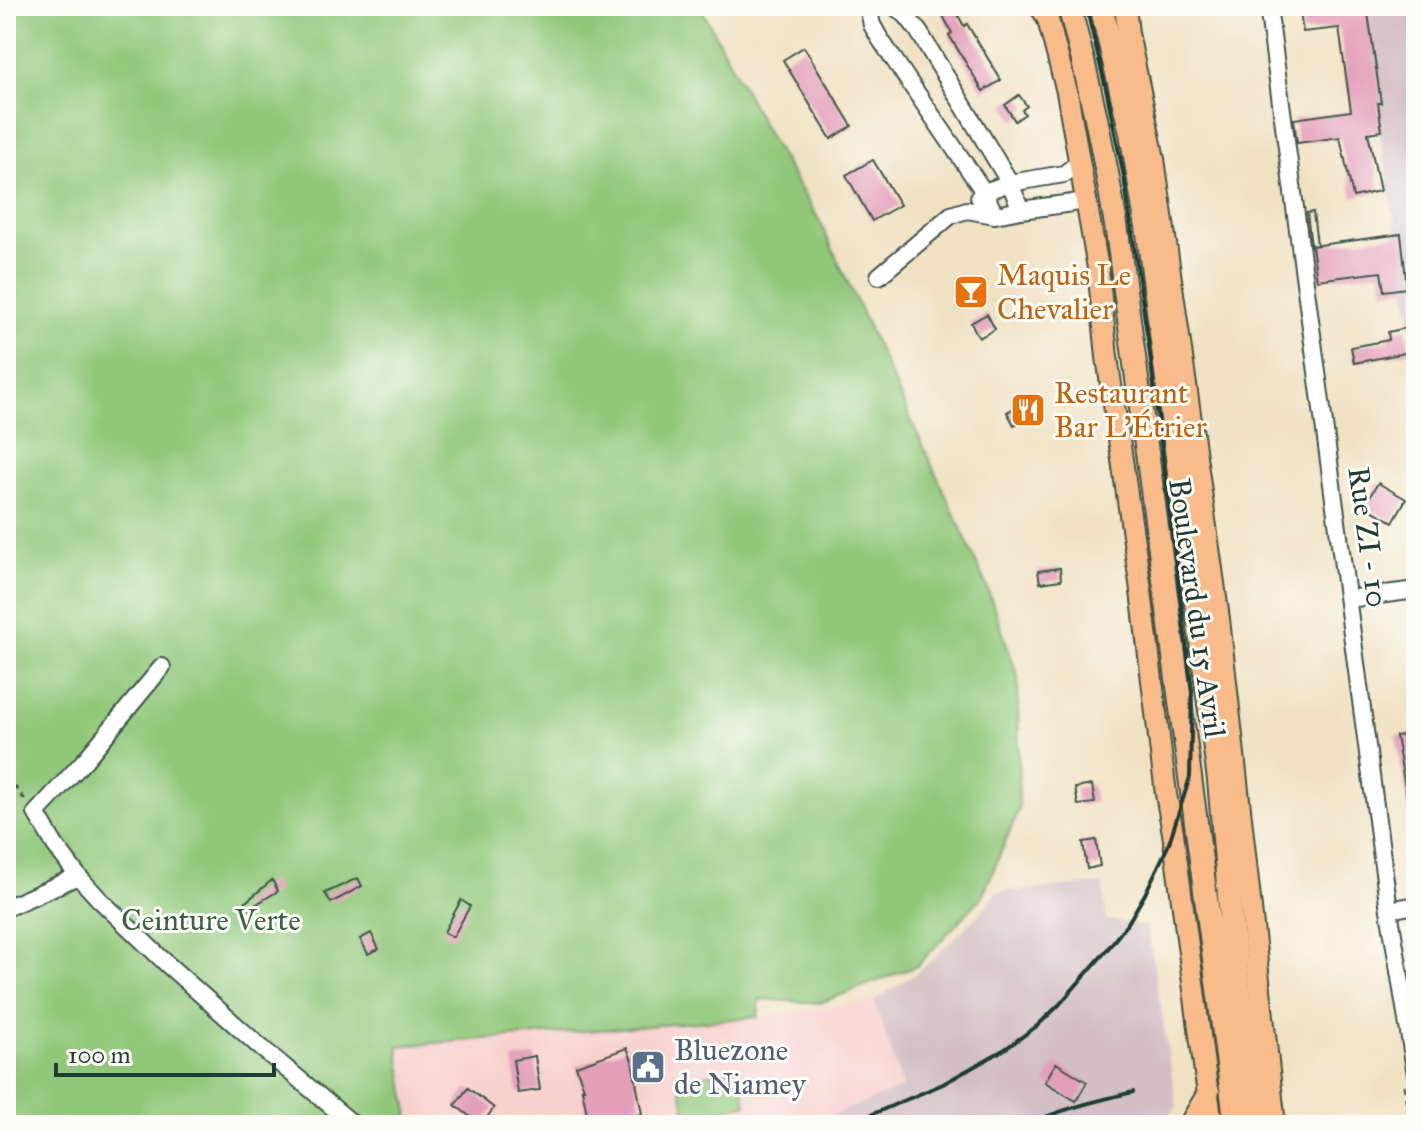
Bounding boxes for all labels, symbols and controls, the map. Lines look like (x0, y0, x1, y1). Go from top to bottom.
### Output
place label: Maquis Le Chevalier (997, 257, 1131, 327)
bar icon: Maquis Le Chevalier (952, 273, 990, 311)
place label: Restaurant Bar L’Étrier (1054, 375, 1207, 445)
restaurant icon: Restaurant Bar L’Étrier (1009, 391, 1047, 429)
street label: Rue ZI - 10 (1340, 464, 1396, 610)
street label: Boulevard du 15 Avril (1161, 476, 1233, 741)
park label: Ceinture Verte (121, 902, 301, 938)
scale bar (56, 1027, 274, 1077)
place label: Bluezone de Niamey (674, 1032, 807, 1102)
text: 100 m (68, 1040, 131, 1070)
public building icon: Bluezone de Niamey (629, 1048, 667, 1086)

